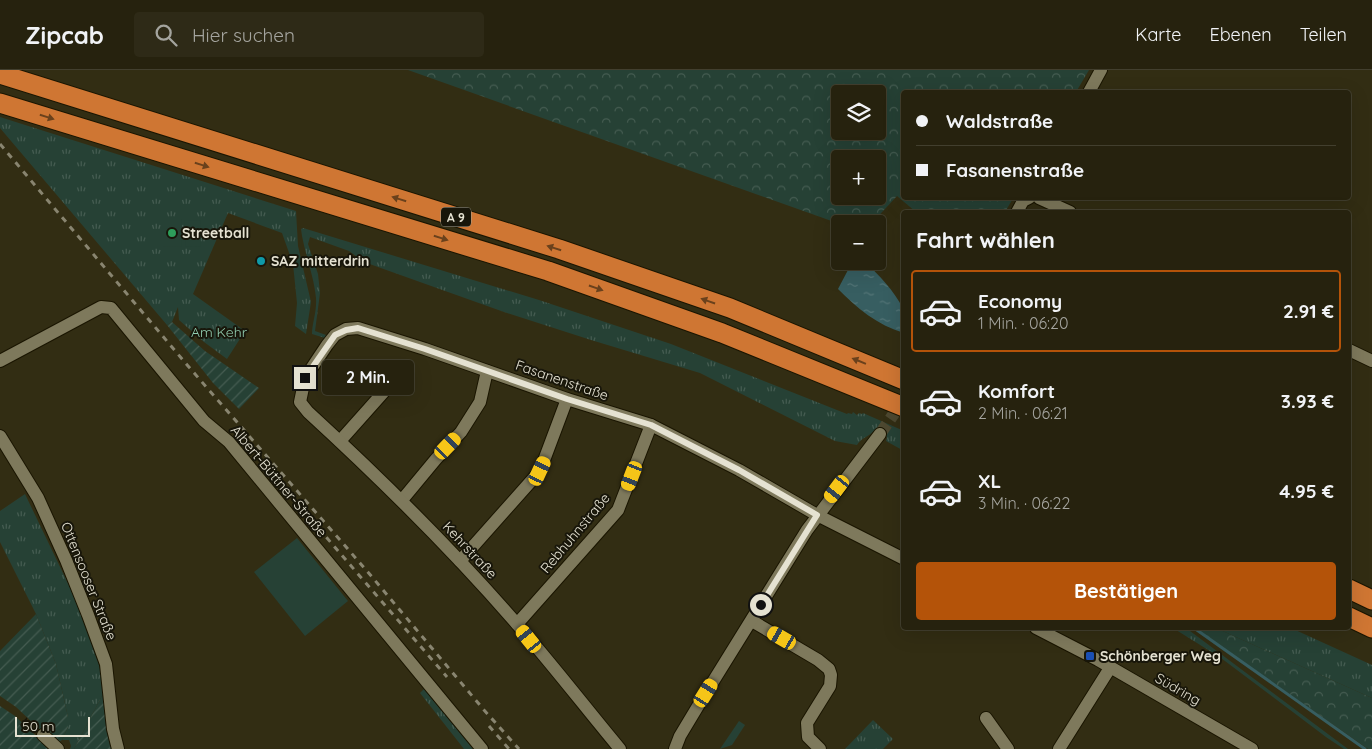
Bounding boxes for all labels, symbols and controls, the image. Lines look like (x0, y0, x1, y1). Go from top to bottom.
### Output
search box (134, 12, 484, 57)
text: Zipcab (25, 20, 104, 50)
icon: search (152, 21, 180, 49)
text: Hier suchen (192, 23, 295, 47)
text: Karte (1135, 23, 1181, 46)
text: Ebenen (1209, 23, 1272, 46)
text: Teilen (1300, 23, 1347, 46)
map controls (831, 85, 886, 270)
button: layers (831, 85, 886, 140)
text: Waldstraße (946, 109, 1053, 133)
one-way arrow (39, 114, 54, 121)
button: + (831, 150, 886, 205)
text: Fasanenstraße (946, 158, 1084, 182)
one-way arrow (195, 161, 210, 169)
one-way arrow (392, 195, 407, 202)
road number: A 9 (441, 208, 471, 226)
button: − (831, 215, 886, 270)
place label: Streetball (182, 224, 249, 242)
text: Fahrt wählen (916, 226, 1055, 254)
marker: Streetball (166, 227, 178, 239)
one-way arrow (433, 235, 448, 243)
one-way arrow (547, 243, 562, 251)
place label: SAZ mitterdrin (271, 252, 369, 270)
marker: SAZ mitterdrin (255, 255, 267, 267)
one-way arrow (588, 285, 603, 292)
icon: car (918, 289, 963, 334)
text: Economy (978, 289, 1062, 313)
one-way arrow (700, 296, 715, 304)
text: 2.91 € (1283, 299, 1334, 323)
text: 1 Min. · 06:20 (978, 313, 1068, 333)
park label: Am Kehr (191, 323, 248, 341)
street label: Fasanenstraße (513, 356, 611, 404)
one-way arrow (852, 357, 866, 365)
callout: 2 Min. (322, 360, 415, 396)
route end (294, 367, 316, 389)
text: 2 Min. (346, 367, 390, 387)
icon: car (918, 379, 963, 424)
text: Komfort (978, 379, 1055, 403)
text: 3.93 € (1281, 389, 1334, 413)
text: 2 Min. · 06:21 (978, 403, 1068, 423)
street label: Albert-Büttner-Straße (227, 421, 331, 541)
car (432, 430, 463, 462)
car (526, 454, 553, 488)
car (619, 459, 644, 493)
icon: car (918, 469, 963, 514)
text: XL (978, 469, 1001, 493)
car (821, 473, 852, 505)
text: 4.95 € (1279, 479, 1334, 503)
street label: Rebhuhnstraße (536, 489, 614, 577)
text: 3 Min. · 06:22 (978, 493, 1070, 513)
street label: Kehrstraße (439, 518, 501, 582)
street label: Ottensooser Straße (57, 519, 121, 643)
button: Bestätigen (916, 562, 1336, 620)
route start (750, 594, 772, 616)
car (513, 623, 544, 655)
car (765, 624, 798, 652)
place label: Schönberger Weg (1100, 647, 1221, 665)
marker: Schönberger Weg (1084, 650, 1096, 662)
street label: Südring (1152, 669, 1204, 709)
car (691, 676, 720, 710)
scale bar (15, 714, 90, 737)
text: 50 m (22, 717, 55, 735)

